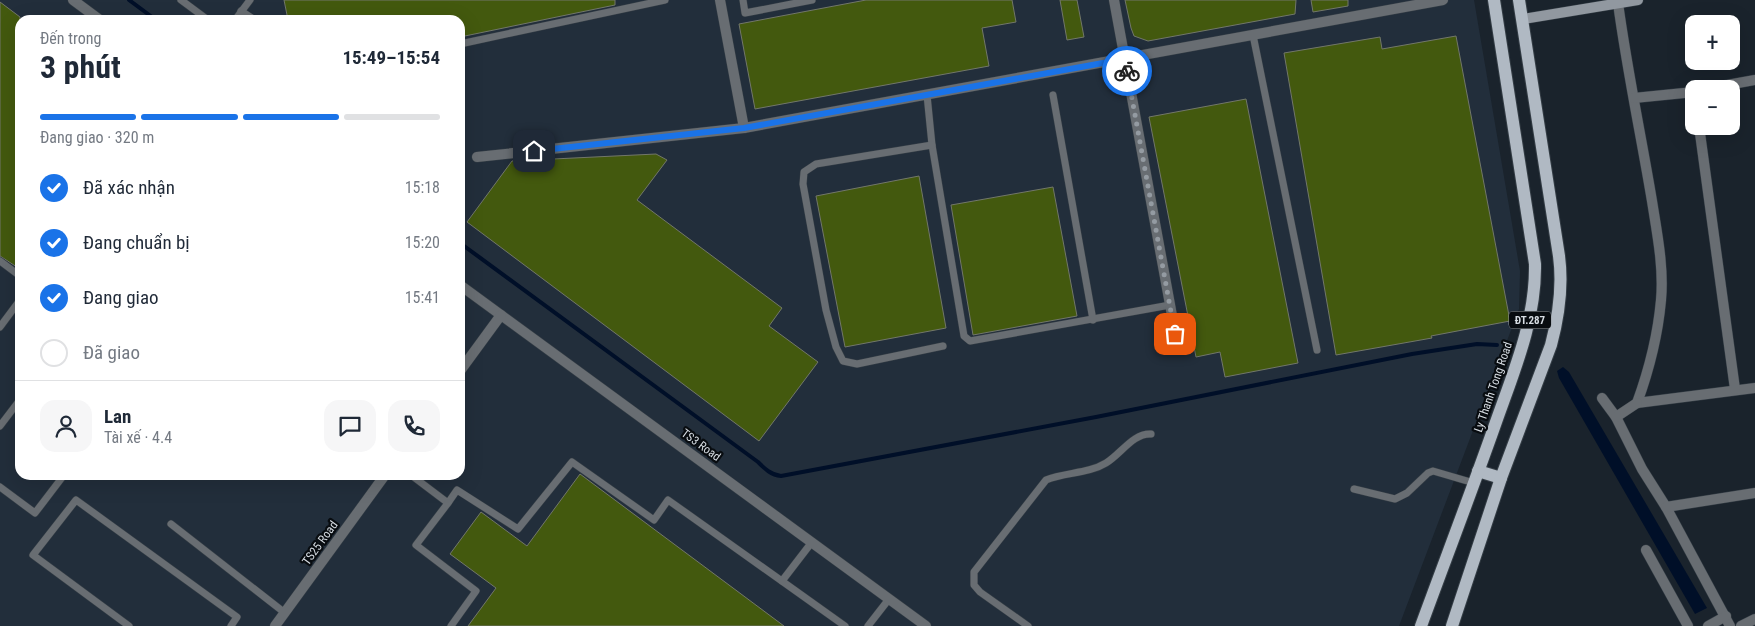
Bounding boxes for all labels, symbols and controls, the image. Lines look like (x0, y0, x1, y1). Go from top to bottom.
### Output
map controls (1685, 15, 1740, 135)
button: + (1685, 15, 1740, 70)
text: Đến trong (40, 29, 101, 48)
text: 15:49–15:54 (342, 46, 440, 69)
courier (1102, 46, 1152, 96)
text: 3 phút (40, 48, 121, 86)
icon: bike (1113, 57, 1141, 85)
button: − (1685, 80, 1740, 135)
text: Đang giao · 320 m (40, 128, 154, 147)
pin (513, 130, 555, 172)
icon: home (520, 137, 548, 165)
icon: check (40, 174, 68, 202)
text: Đã xác nhận (83, 176, 175, 199)
text: 15:18 (405, 178, 440, 197)
icon: check (40, 229, 68, 257)
text: Đang chuẩn bị (83, 231, 190, 254)
text: 15:20 (405, 233, 440, 252)
icon: check (40, 284, 68, 312)
text: Đang giao (83, 286, 159, 309)
text: 15:41 (405, 288, 440, 307)
road number: ĐT.287 (1509, 312, 1551, 328)
pin (1154, 313, 1196, 355)
icon: bag (1161, 320, 1189, 348)
street label: Ly Thanh Tong Road (1471, 340, 1515, 434)
text: Đã giao (83, 341, 140, 364)
button: person (40, 400, 92, 452)
button: chat (324, 400, 376, 452)
button: phone (388, 400, 440, 452)
text: Lan (104, 405, 131, 428)
street label: TS3 Road (679, 426, 723, 464)
text: Tài xế · 4.4 (104, 428, 172, 447)
street label: TS25 Road (299, 518, 341, 568)

